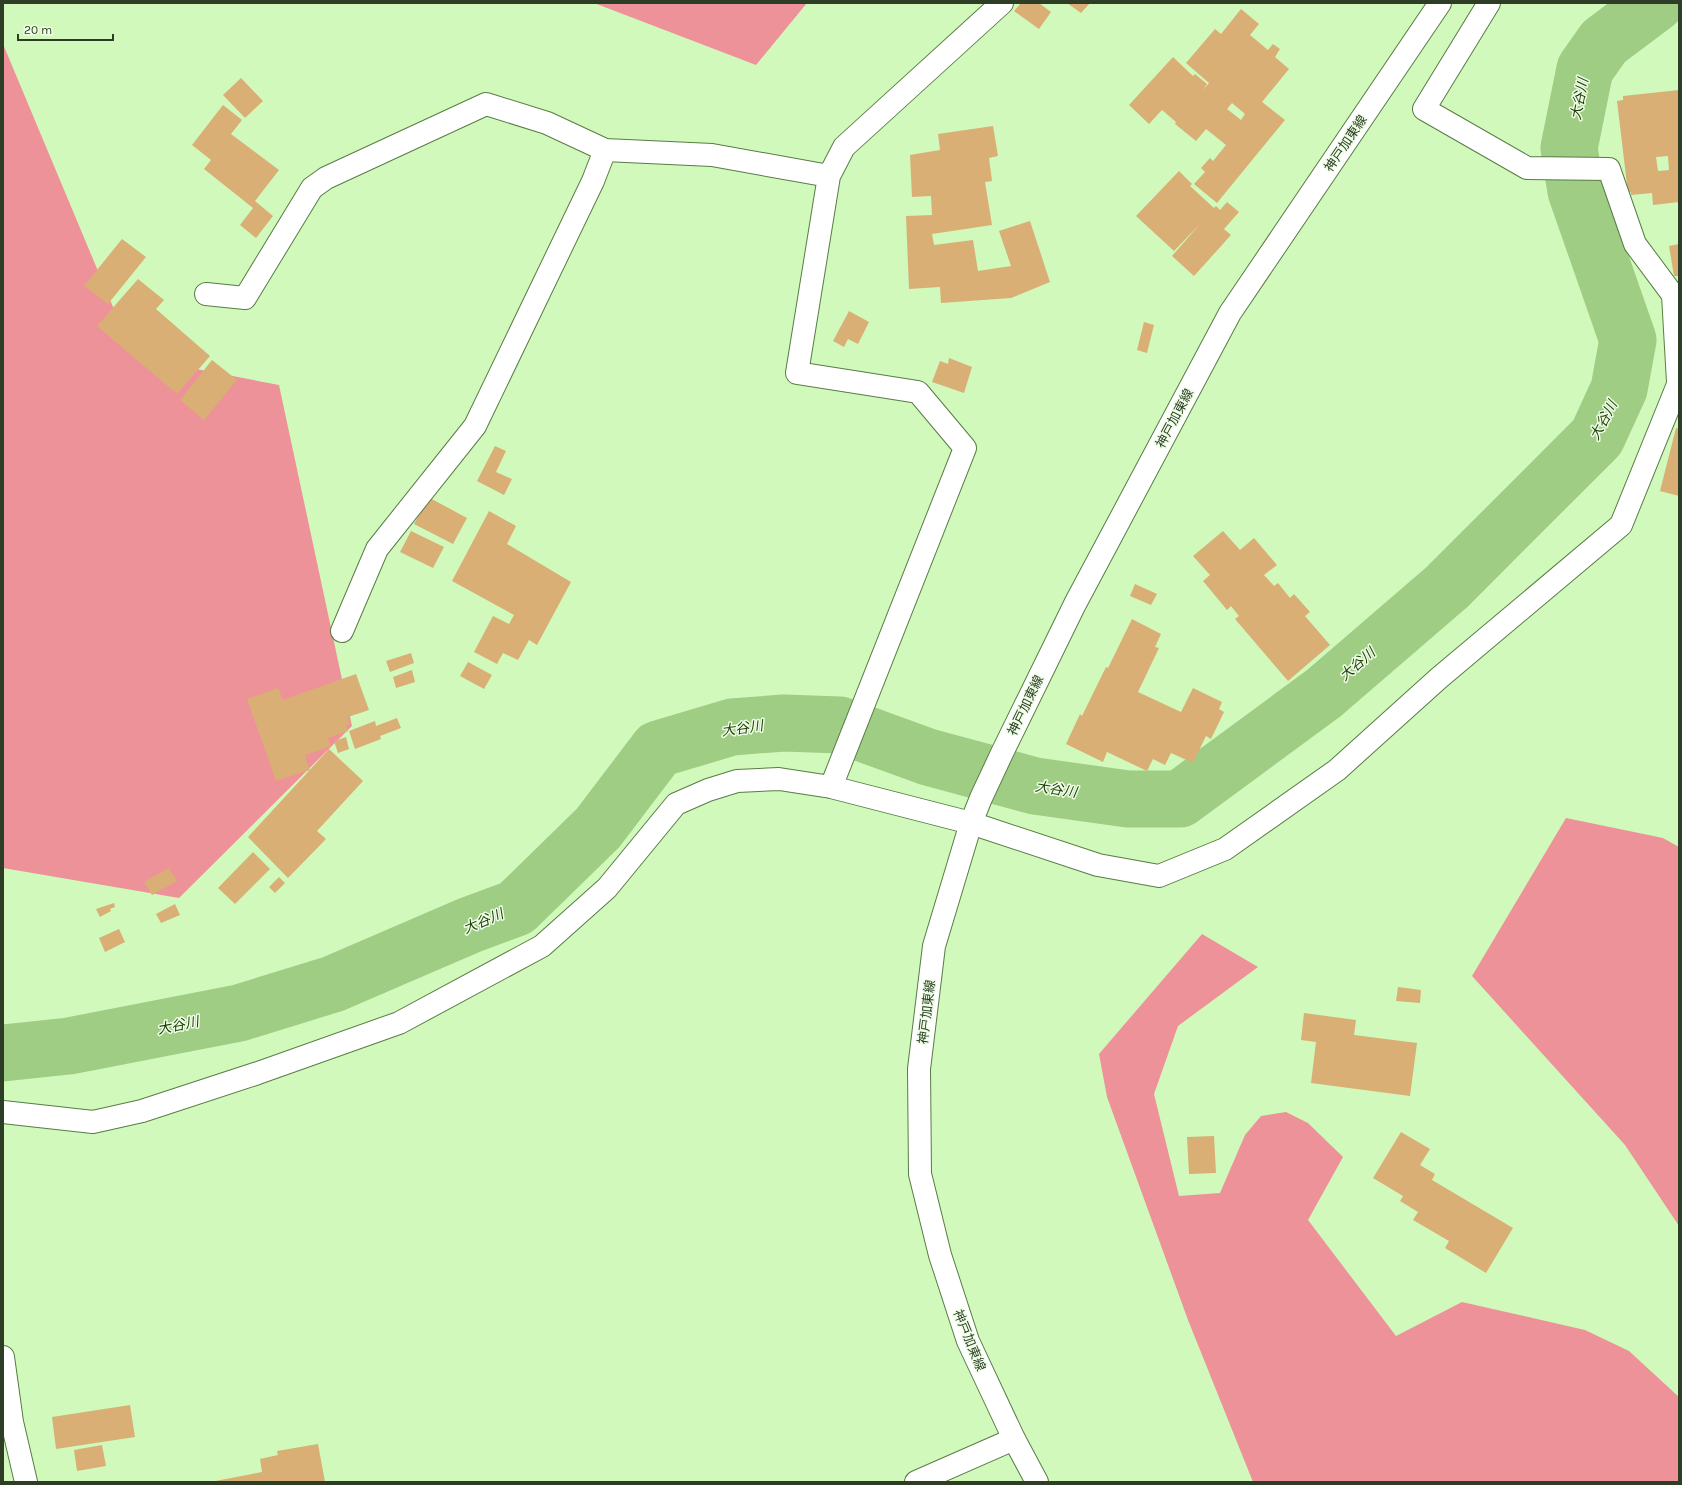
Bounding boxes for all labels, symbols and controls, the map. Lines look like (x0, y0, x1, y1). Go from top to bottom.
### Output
scale bar (18, 16, 113, 42)
text: 20 m (24, 23, 52, 37)
water label: 大谷川 (1567, 75, 1592, 121)
street label: 神戸加東線 (1321, 112, 1370, 174)
street label: 神戸加東線 (1153, 386, 1196, 450)
water label: 大谷川 (1586, 396, 1622, 443)
water label: 大谷川 (1336, 643, 1380, 685)
street label: 神戸加東線 (1004, 673, 1046, 738)
water label: 大谷川 (720, 717, 766, 740)
water label: 大谷川 (1034, 778, 1080, 801)
water label: 大谷川 (461, 905, 508, 937)
street label: 神戸加東線 (915, 979, 938, 1045)
water label: 大谷川 (156, 1013, 202, 1038)
street label: 神戸加東線 (950, 1307, 989, 1373)

